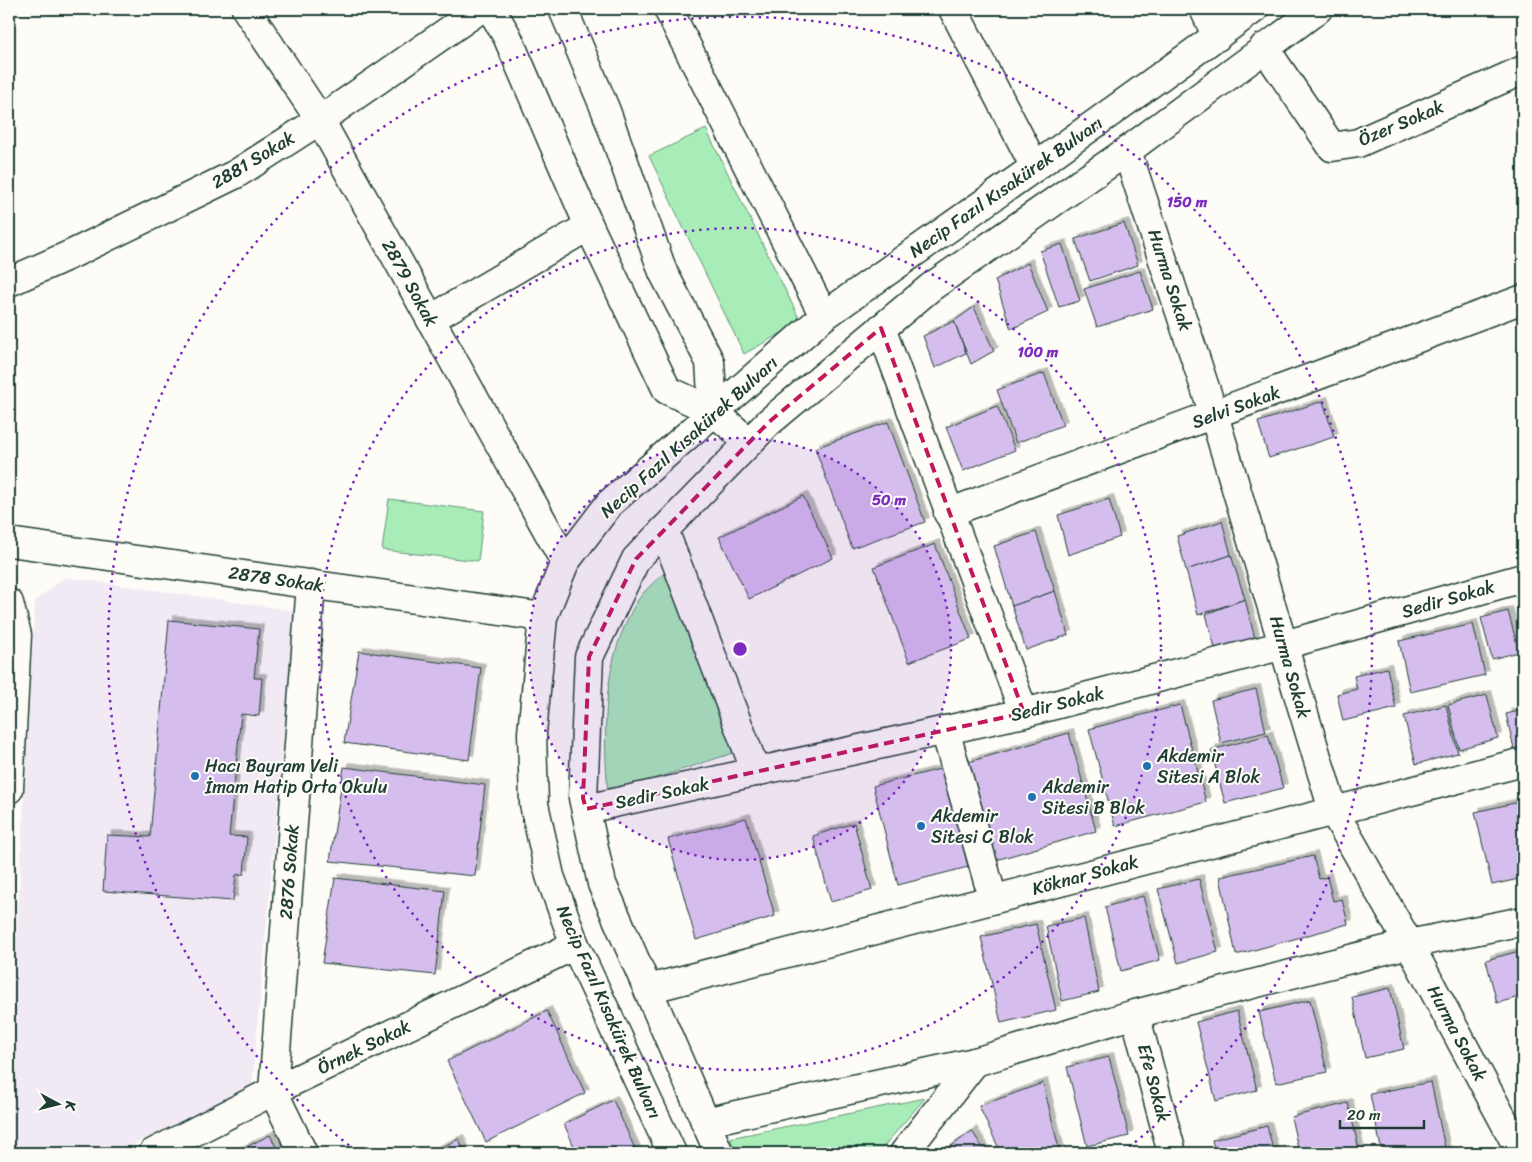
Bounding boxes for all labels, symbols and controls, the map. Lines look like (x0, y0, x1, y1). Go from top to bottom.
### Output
street label: Özer Sokak (1353, 90, 1449, 155)
street label: Necip Fazıl Kısakürek Bulvarı (902, 108, 1110, 266)
street label: 2881 Sokak (205, 122, 302, 198)
text: 150 m (1167, 189, 1208, 215)
street label: Hurma Sokak (1138, 225, 1202, 336)
street label: 2879 Sokak (373, 233, 447, 333)
text: 100 m (1018, 339, 1059, 365)
street label: Necip Fazıl Kısakürek Bulvarı (592, 348, 786, 526)
street label: Selvi Sokak (1187, 376, 1285, 438)
text: 50 m (872, 487, 907, 513)
street label: 2878 Sokak (226, 556, 326, 602)
street label: Sedir Sokak (1398, 570, 1499, 628)
street label: Hurma Sokak (1260, 612, 1320, 723)
centre of rings (731, 640, 749, 658)
street label: Sedir Sokak (1007, 677, 1108, 731)
place label: Akdemir Sitesi A Blok (1156, 740, 1260, 793)
place label: Hacı Bayram Veli İmam Hatip Orta Okulu (204, 750, 388, 803)
marker: Akdemir Sitesi A Blok (1141, 760, 1153, 772)
street label: Sedir Sokak (612, 767, 712, 819)
marker: Hacı Bayram Veli İmam Hatip Orta Okulu (189, 770, 201, 782)
place label: Akdemir Sitesi B Blok (1041, 771, 1145, 824)
marker: Akdemir Sitesi B Blok (1026, 791, 1038, 803)
place label: Akdemir Sitesi C Blok (930, 800, 1034, 853)
marker: Akdemir Sitesi C Blok (915, 820, 927, 832)
street label: 2876 Sokak (270, 823, 308, 921)
street label: Köknar Sokak (1028, 845, 1142, 905)
street label: Necip Fazıl Kısakürek Bulvarı (547, 900, 671, 1124)
street label: Hurma Sokak (1418, 979, 1496, 1088)
street label: Örnek Sokak (312, 1010, 417, 1083)
street label: Efe Sokak (1128, 1040, 1180, 1126)
north arrow (32, 1080, 82, 1130)
scale bar (1340, 1097, 1423, 1129)
text: K (57, 1099, 83, 1113)
text: 20 m (1347, 1102, 1381, 1128)

